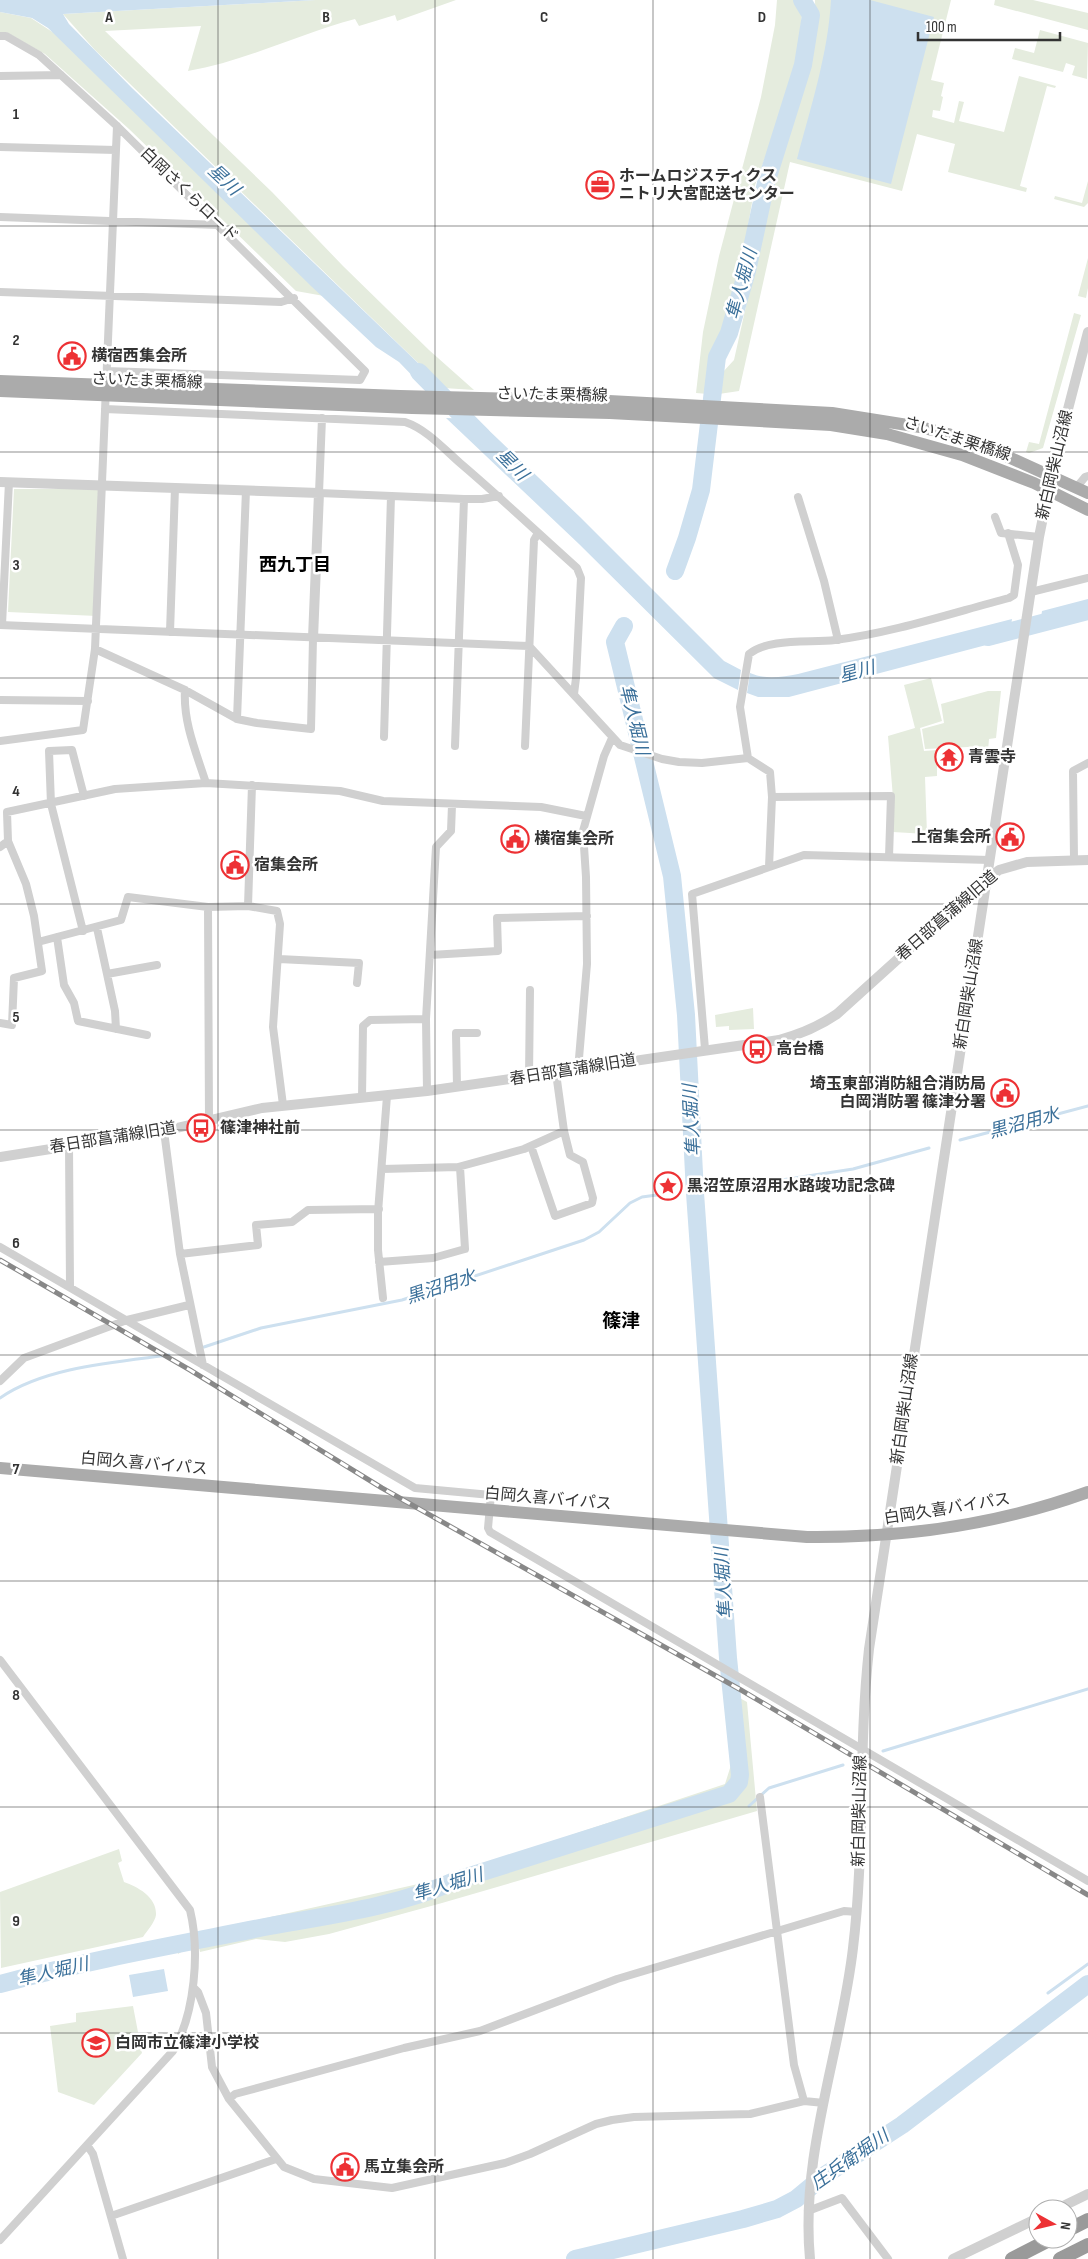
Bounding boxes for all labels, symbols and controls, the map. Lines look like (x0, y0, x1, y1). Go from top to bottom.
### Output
text: A (104, 8, 113, 27)
text: B (322, 8, 330, 27)
text: C (540, 8, 548, 27)
text: D (758, 8, 766, 27)
scale bar (918, 10, 1060, 42)
text: 100 m (926, 18, 957, 37)
text: 1 (13, 105, 20, 124)
street label: 白岡さくらロード (136, 144, 242, 246)
water label: 星川 (204, 160, 246, 201)
place label: ホームロジスティクス ニトリ大宮配送センター (619, 167, 795, 204)
office icon: ホームロジスティクス ニトリ大宮配送センター (585, 170, 615, 200)
water label: 隼人堀川 (723, 245, 762, 321)
text: 2 (12, 331, 20, 350)
public building icon: 横宿西集会所 (57, 341, 87, 371)
place label: 横宿西集会所 (91, 346, 187, 366)
street label: さいたま栗橋線 (91, 370, 203, 392)
street label: さいたま栗橋線 (496, 385, 608, 405)
street label: 新白岡柴山沼線 (1033, 408, 1077, 522)
street label: さいたま栗橋線 (901, 413, 1013, 465)
water label: 星川 (492, 445, 534, 487)
district label: 西九丁目 (259, 555, 331, 576)
text: 3 (12, 556, 20, 575)
water label: 星川 (837, 657, 879, 687)
water label: 隼人堀川 (615, 683, 653, 759)
temple icon: 青雲寺 (934, 742, 964, 772)
place label: 青雲寺 (968, 748, 1016, 767)
text: 4 (12, 782, 20, 801)
public building icon: 上宿集会所 (995, 822, 1025, 852)
public building icon: 横宿集会所 (500, 824, 530, 854)
place label: 上宿集会所 (911, 828, 991, 847)
place label: 横宿集会所 (534, 829, 614, 849)
public building icon: 宿集会所 (220, 850, 250, 880)
place label: 宿集会所 (254, 856, 318, 875)
street label: 春日部菖蒲線旧道 (892, 867, 1002, 965)
street label: 新白岡柴山沼線 (951, 937, 987, 1051)
text: 5 (12, 1008, 20, 1027)
bus stop icon: 高台橋 (742, 1034, 772, 1064)
place label: 高台橋 (776, 1040, 824, 1059)
street label: 春日部菖蒲線旧道 (508, 1051, 638, 1089)
place label: 埼玉東部消防組合消防局 白岡消防署 篠津分署 (810, 1075, 986, 1112)
public building icon: 埼玉東部消防組合消防局 白岡消防署 篠津分署 (990, 1078, 1020, 1108)
water label: 隼人堀川 (680, 1082, 704, 1157)
water label: 黒沼用水 (987, 1103, 1063, 1142)
bus stop icon: 篠津神社前 (186, 1113, 216, 1143)
place label: 篠津神社前 (220, 1118, 300, 1138)
street label: 春日部菖蒲線旧道 (48, 1119, 178, 1157)
place icon: 黒沼笠原沼用水路竣功記念碑 (653, 1171, 683, 1201)
place label: 黒沼笠原沼用水路竣功記念碑 (687, 1176, 895, 1196)
text: 6 (12, 1234, 20, 1253)
water label: 黒沼用水 (404, 1265, 480, 1308)
district label: 篠津 (602, 1310, 640, 1333)
street label: 新白岡柴山沼線 (888, 1352, 922, 1466)
street label: 白岡久喜バイパス (80, 1449, 208, 1479)
text: 7 (13, 1460, 20, 1479)
street label: 白岡久喜バイパス (484, 1484, 612, 1514)
street label: 白岡久喜バイパス (882, 1490, 1012, 1528)
water label: 隼人堀川 (711, 1544, 737, 1620)
text: 8 (12, 1686, 20, 1705)
street label: 新白岡柴山沼線 (850, 1755, 870, 1867)
water label: 隼人堀川 (411, 1864, 487, 1906)
text: 9 (12, 1912, 20, 1931)
water label: 隼人堀川 (16, 1953, 92, 1990)
school or university icon: 白岡市立篠津小学校 (81, 2028, 111, 2058)
place label: 白岡市立篠津小学校 (115, 2034, 259, 2053)
water label: 庄兵衛堀川 (807, 2124, 895, 2194)
public building icon: 馬立集会所 (330, 2152, 360, 2182)
place label: 馬立集会所 (364, 2158, 444, 2177)
north arrow (1028, 2199, 1078, 2249)
text: N (1056, 2221, 1074, 2231)

